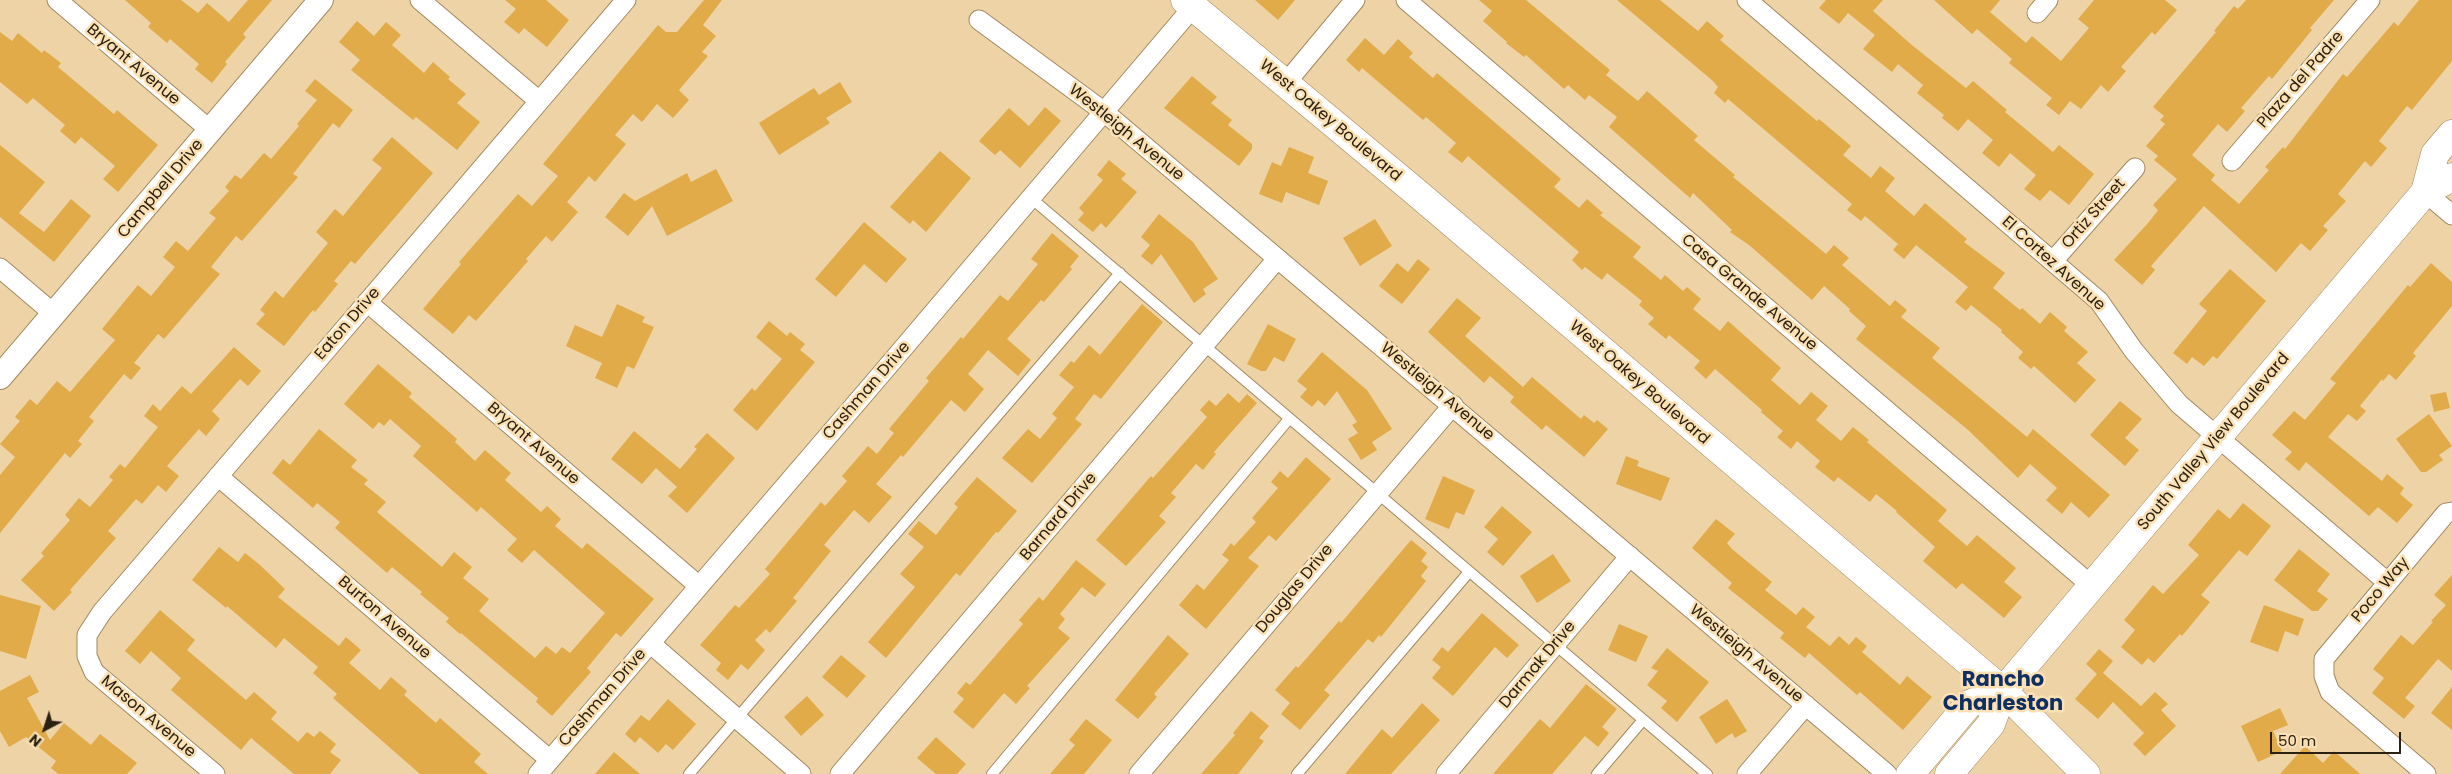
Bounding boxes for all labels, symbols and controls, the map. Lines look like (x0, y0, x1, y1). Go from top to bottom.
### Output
street label: Bryant Avenue (82, 20, 184, 110)
street label: Plaza del Padre (2254, 28, 2348, 132)
street label: West Oakey Boulevard (1255, 56, 1405, 186)
street label: Westleigh Avenue (1064, 81, 1188, 185)
street label: Campbell Drive (114, 136, 208, 242)
street label: Ortiz Street (2058, 175, 2130, 253)
street label: El Cortez Avenue (1997, 213, 2109, 315)
street label: Casa Grande Avenue (1677, 231, 1821, 355)
street label: Eaton Drive (311, 284, 385, 364)
street label: West Oakey Boulevard (1565, 317, 1713, 449)
street label: Cashman Drive (819, 338, 915, 444)
street label: Westleigh Avenue (1376, 339, 1498, 445)
street label: South Valley View Boulevard (2134, 349, 2294, 535)
street label: Bryant Avenue (483, 399, 583, 489)
street label: Barnard Drive (1017, 469, 1101, 565)
street label: Douglas Drive (1252, 541, 1338, 637)
street label: Poco Way (2348, 554, 2414, 626)
street label: Burton Avenue (334, 572, 434, 664)
street label: Westleigh Avenue (1685, 601, 1807, 707)
street label: Darmak Drive (1496, 617, 1580, 713)
street label: Cashman Drive (555, 645, 651, 751)
district label: Rancho Charleston (1943, 668, 2063, 718)
street label: Mason Avenue (97, 672, 199, 762)
north arrow (20, 704, 70, 754)
scale bar (2272, 722, 2403, 754)
text: N (25, 729, 46, 752)
text: 50 m (2278, 730, 2316, 751)

